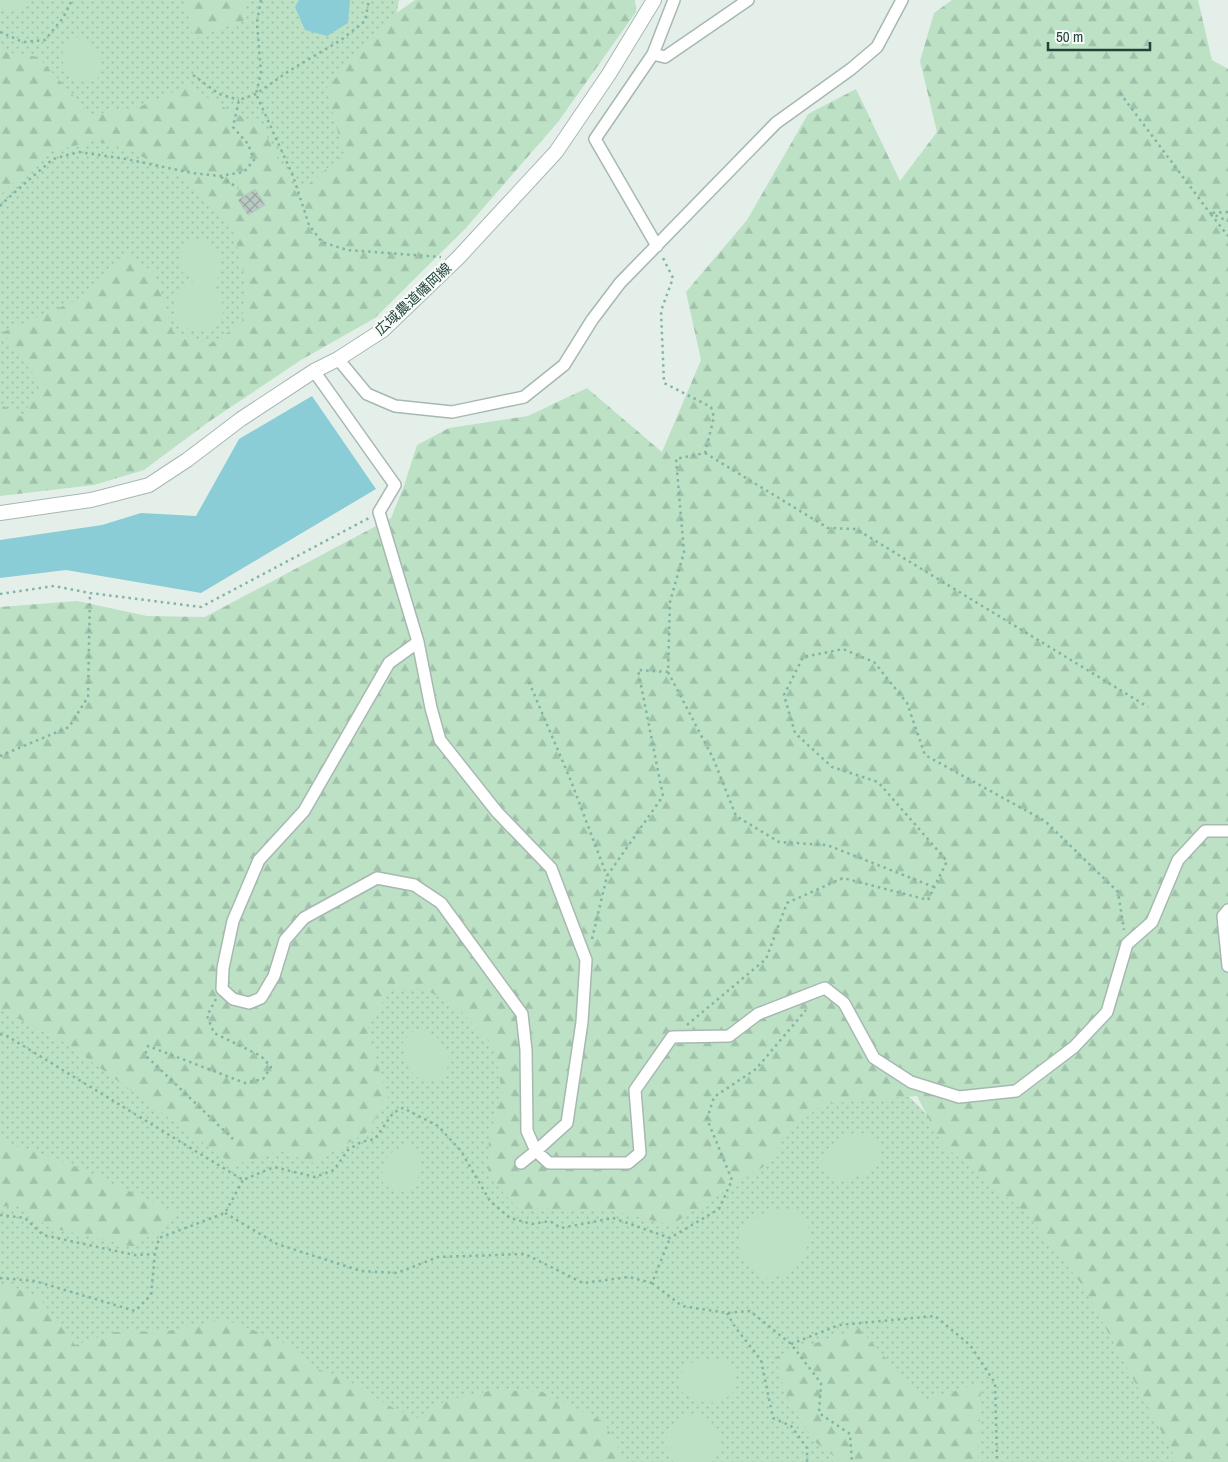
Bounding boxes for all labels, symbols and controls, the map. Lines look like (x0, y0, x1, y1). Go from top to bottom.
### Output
scale bar (1048, 20, 1150, 52)
text: 50 m (1056, 26, 1083, 47)
street label: 広域農道幡岡線 (371, 259, 455, 339)

